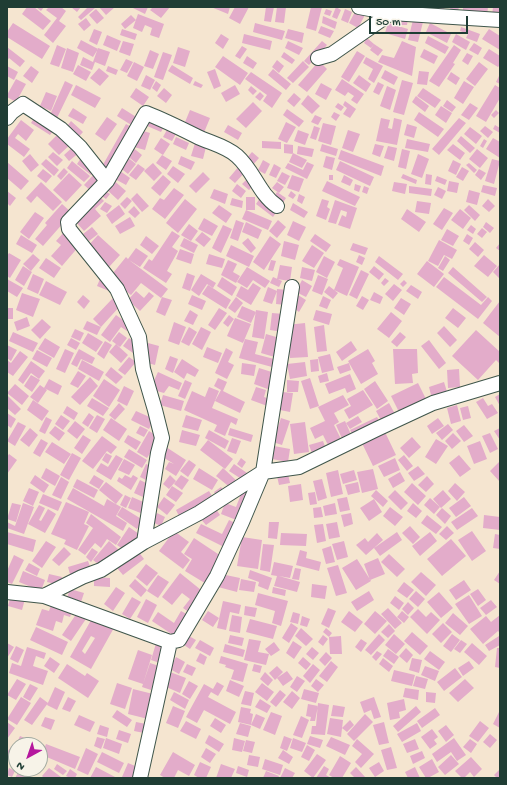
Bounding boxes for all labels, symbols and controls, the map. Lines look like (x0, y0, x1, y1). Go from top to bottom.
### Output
scale bar (371, 8, 470, 34)
text: 50 m (376, 16, 401, 30)
north arrow (8, 737, 48, 777)
text: N (14, 759, 28, 772)

